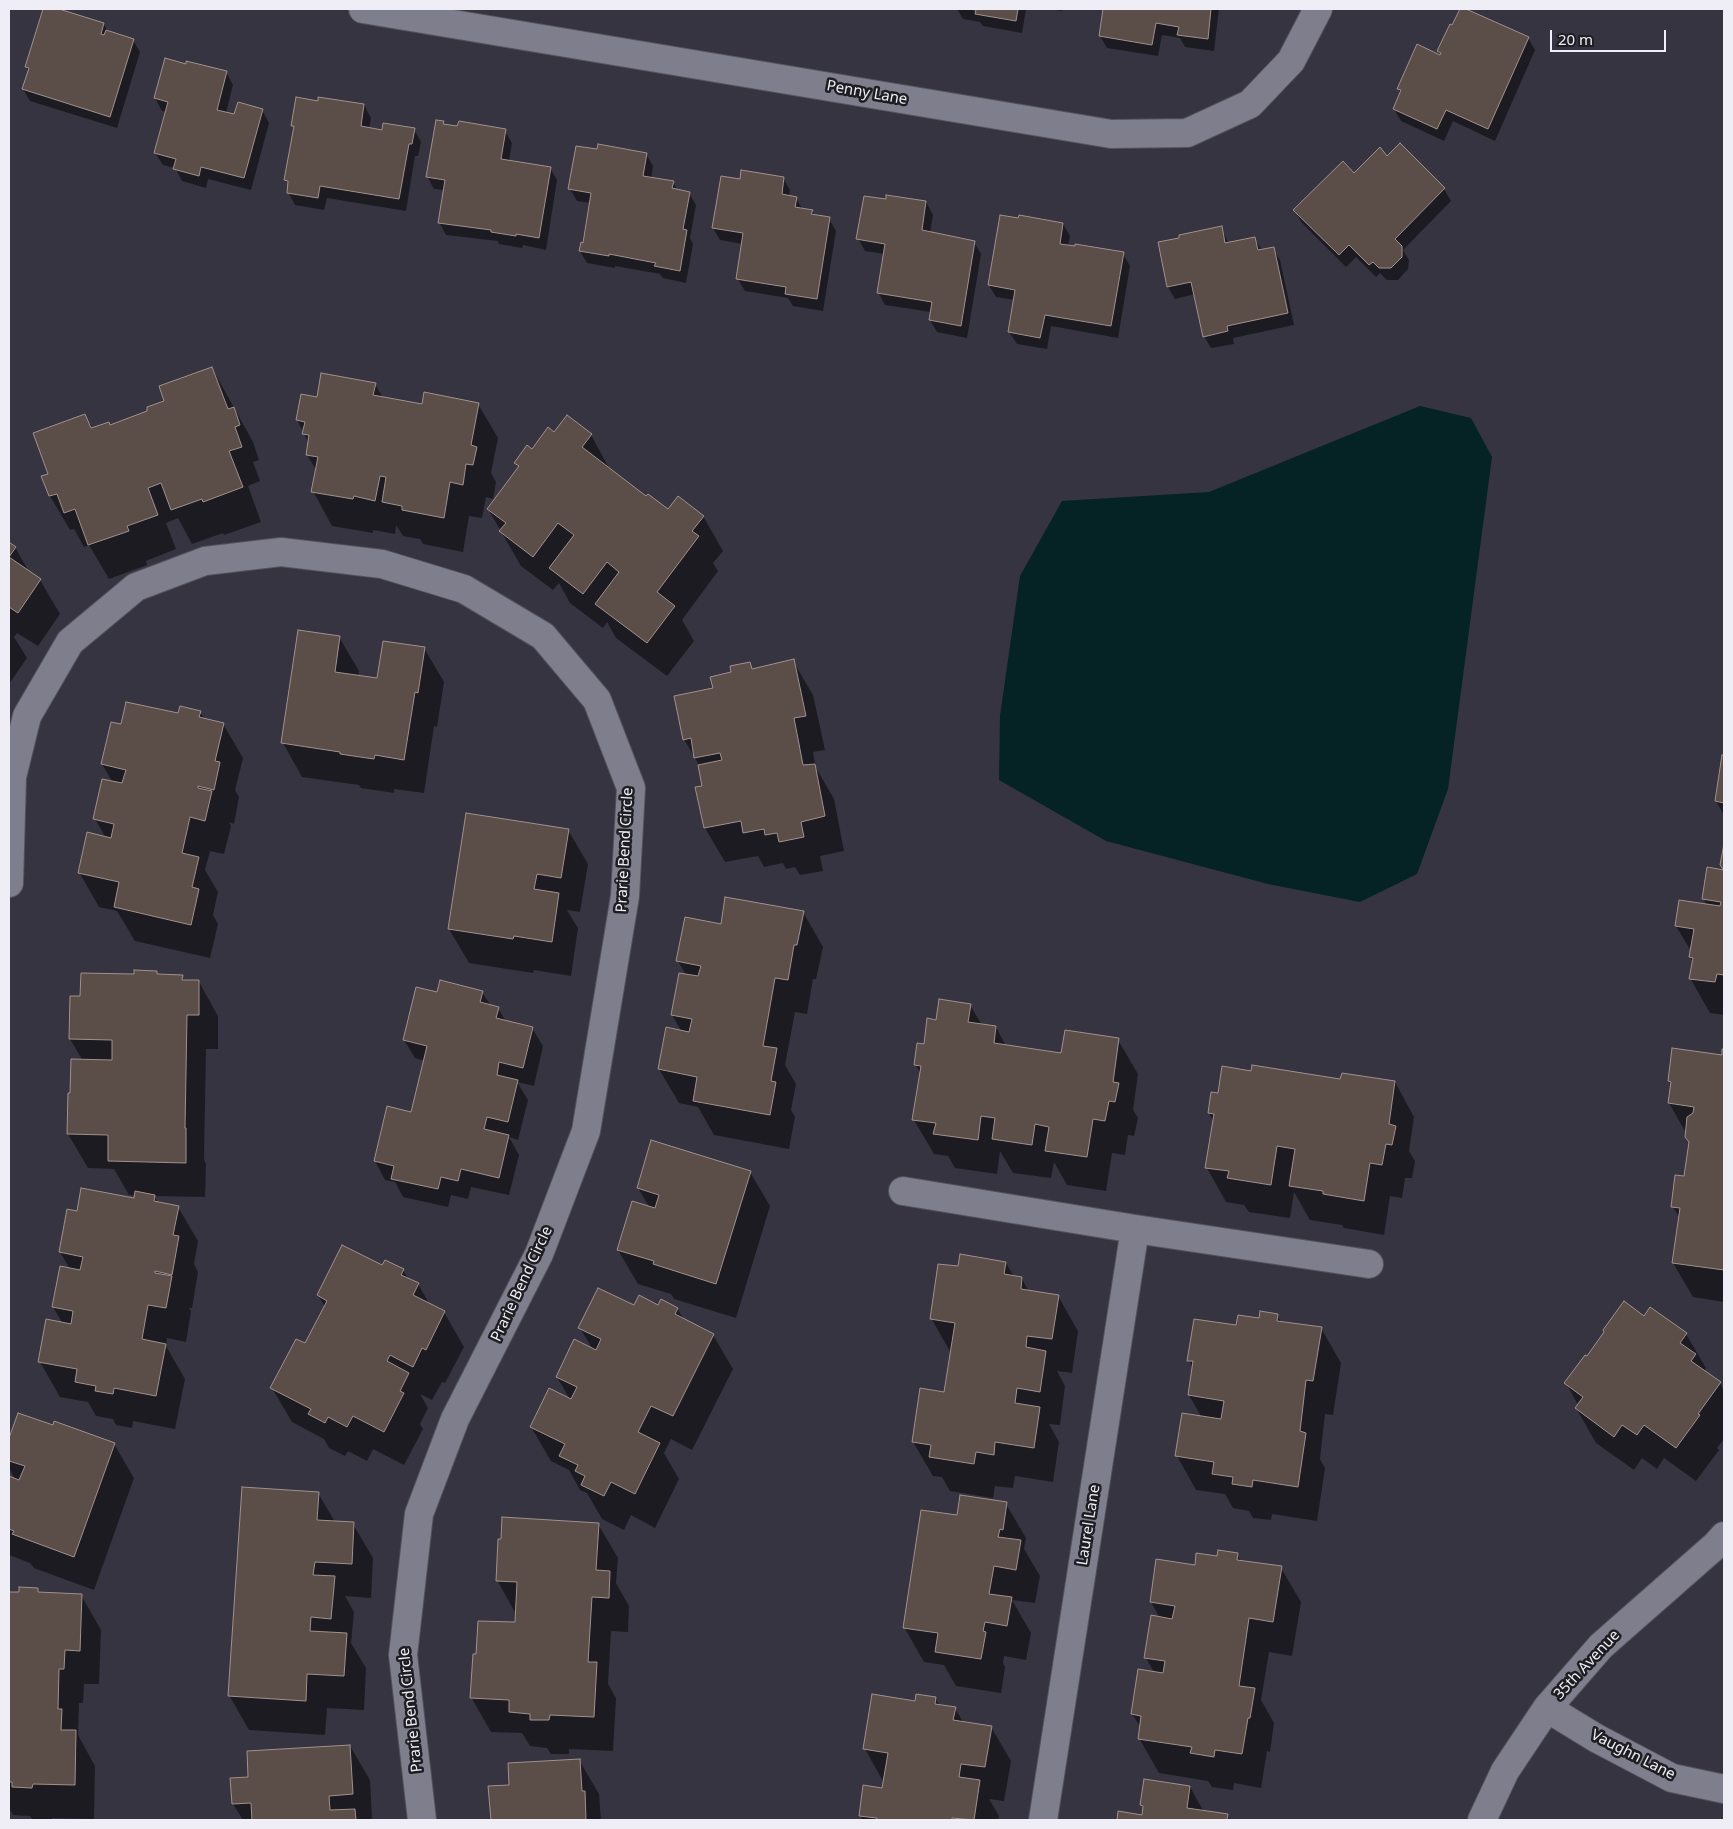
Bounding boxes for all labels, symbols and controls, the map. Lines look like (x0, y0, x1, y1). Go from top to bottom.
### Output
scale bar (1553, 20, 1669, 52)
text: 20 m (1558, 29, 1593, 49)
street label: Penny Lane (825, 77, 909, 109)
street label: Prarie Bend Circle (613, 787, 637, 913)
street label: Prarie Bend Circle (487, 1223, 557, 1345)
street label: Laurel Lane (1074, 1483, 1104, 1567)
street label: 35th Avenue (1550, 1627, 1624, 1703)
street label: Prarie Bend Circle (396, 1647, 426, 1773)
street label: Vaughn Lane (1588, 1726, 1678, 1784)

